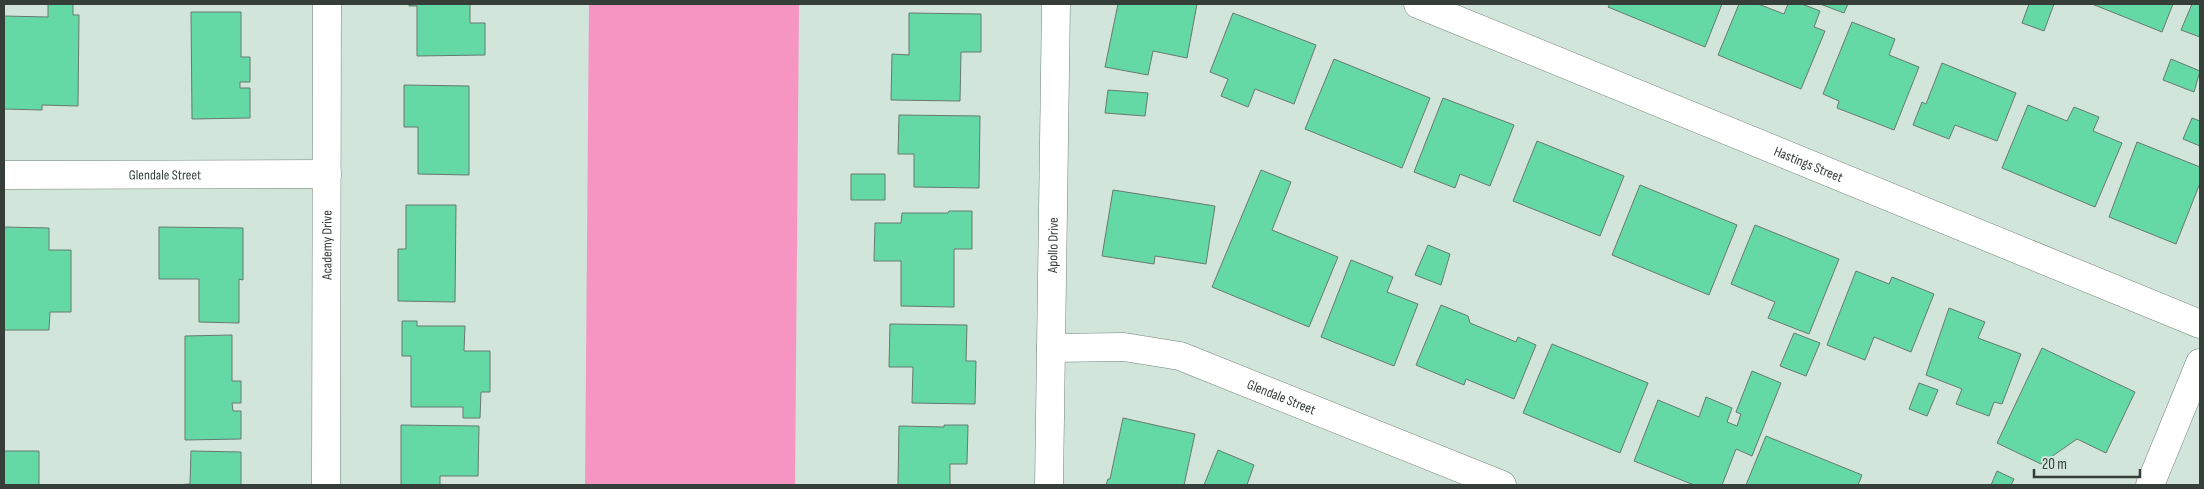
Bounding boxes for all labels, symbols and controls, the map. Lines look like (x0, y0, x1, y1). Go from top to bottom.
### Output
street label: Hastings Street (1772, 142, 1846, 185)
street label: Glendale Street (129, 166, 201, 183)
street label: Academy Drive (318, 210, 335, 281)
street label: Apollo Drive (1044, 217, 1061, 274)
street label: Glendale Street (1245, 375, 1318, 418)
scale bar (2034, 446, 2140, 478)
text: 20 m (2042, 455, 2067, 474)

